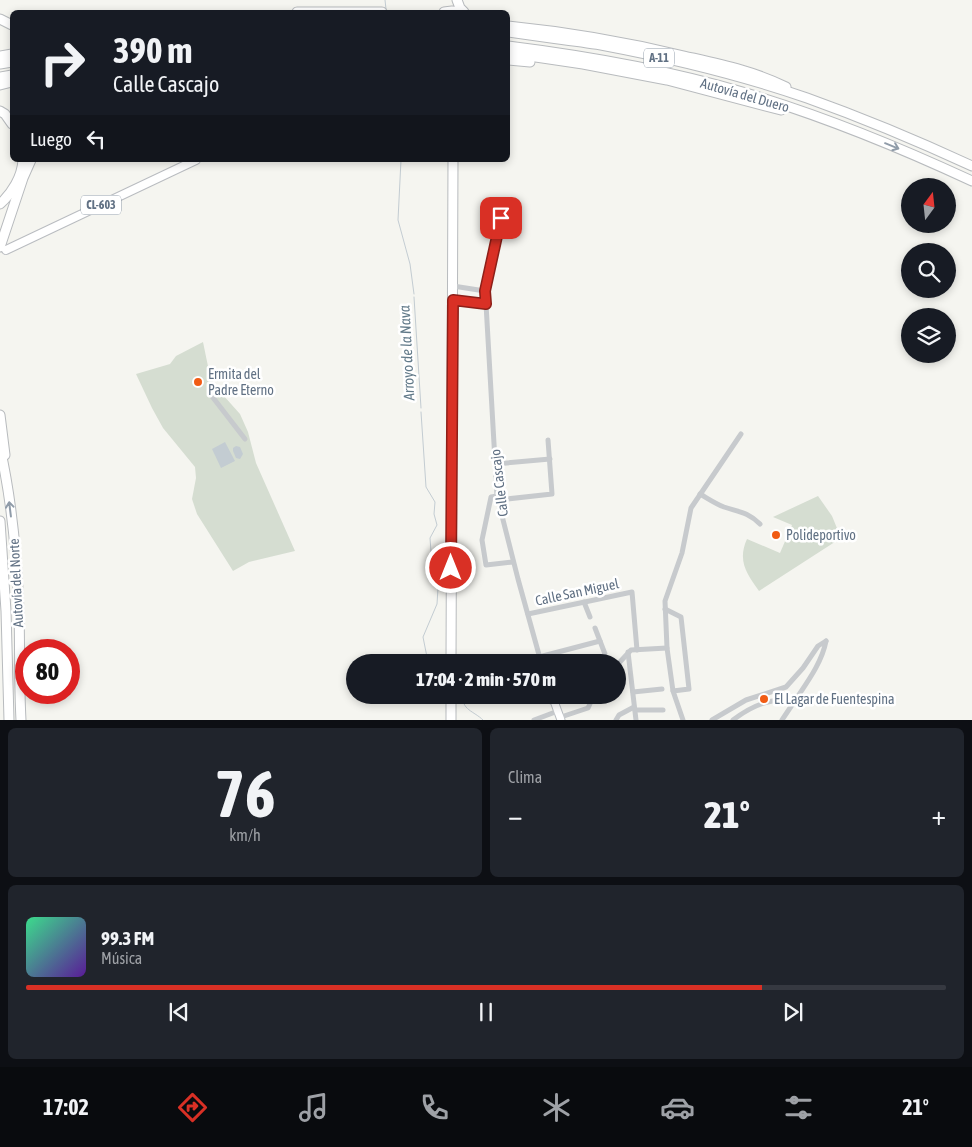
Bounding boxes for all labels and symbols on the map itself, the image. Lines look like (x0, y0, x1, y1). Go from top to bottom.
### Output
road number: A-11 (644, 48, 674, 68)
street label: Autovía del Duero (699, 75, 791, 115)
one-way arrow (884, 141, 899, 151)
north arrow (901, 178, 956, 232)
road number: CL-603 (81, 196, 121, 214)
pin (480, 197, 522, 239)
water label: Arroyo de la Nava (396, 305, 418, 402)
place label: Ermita del Padre Eterno (208, 366, 274, 398)
marker: Ermita del Padre Eterno (192, 376, 204, 388)
street label: Calle Cascajo (487, 448, 511, 518)
one-way arrow (5, 501, 15, 517)
place label: Polideportivo (786, 527, 856, 543)
marker: Polideportivo (770, 529, 782, 541)
street label: Autovía del Norte (6, 538, 26, 628)
position arrow (424, 541, 476, 593)
street label: Calle San Miguel (534, 575, 620, 609)
speed limit sign: 80 (15, 639, 80, 704)
place label: El Lagar de Fuentespina (774, 691, 894, 707)
marker: El Lagar de Fuentespina (758, 693, 770, 705)

